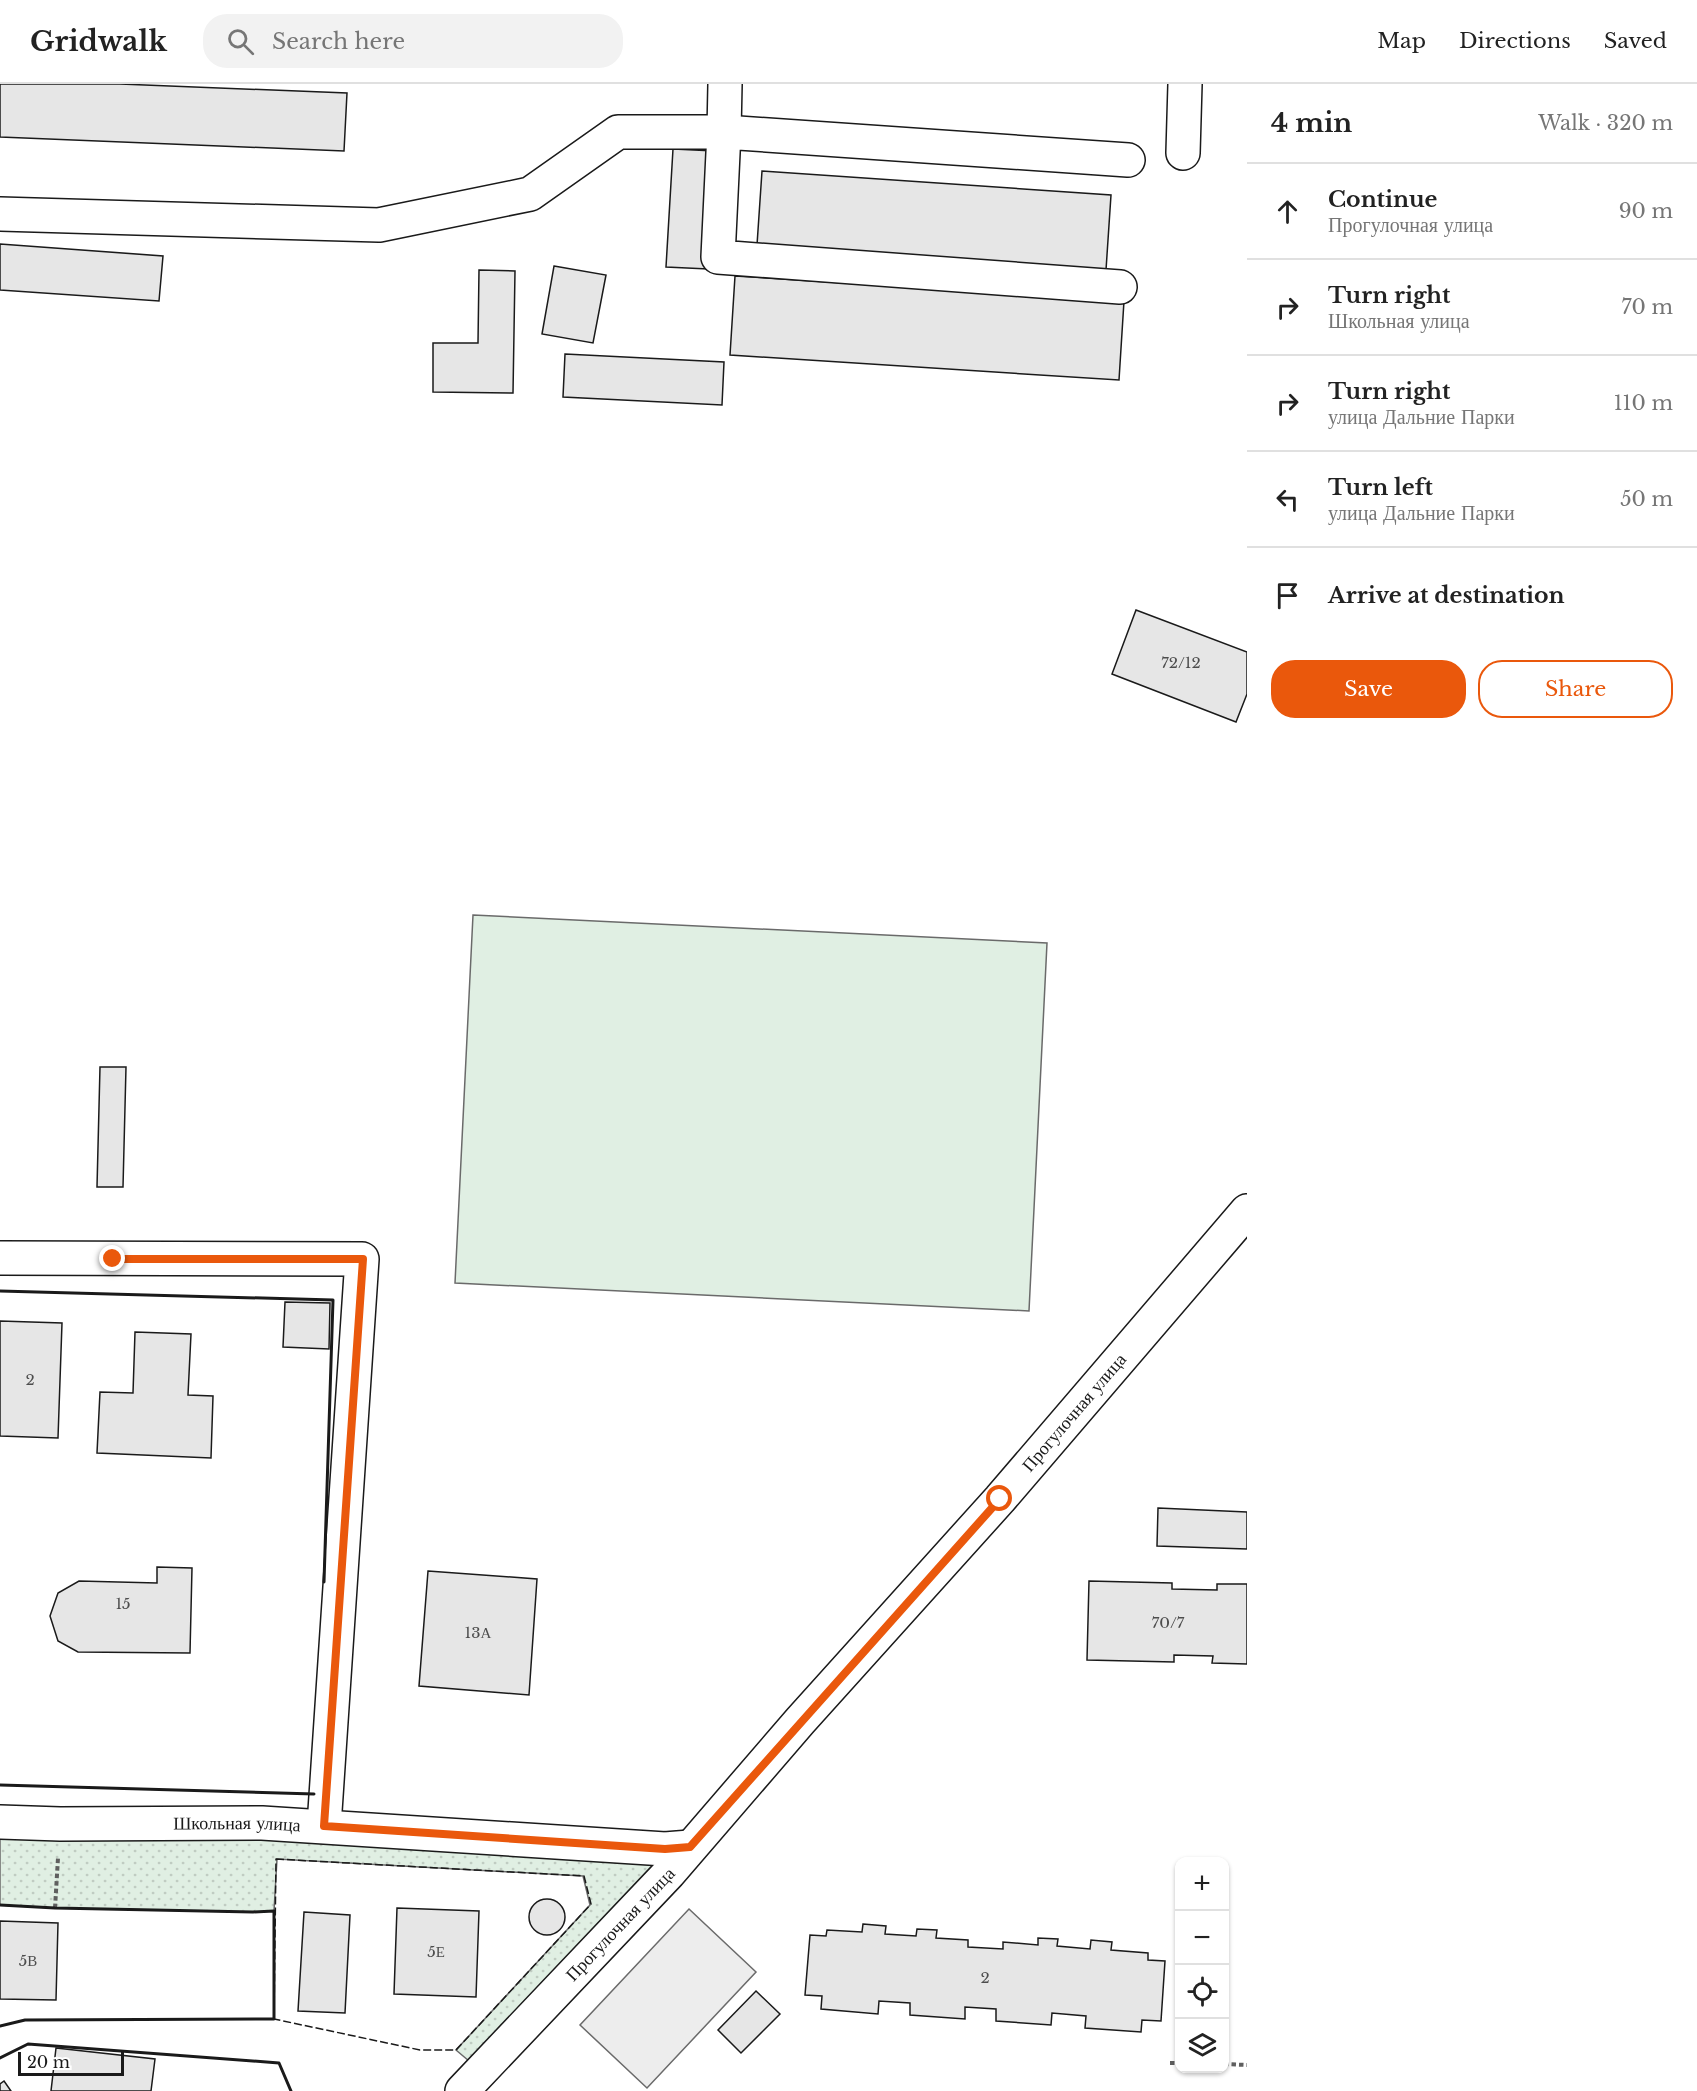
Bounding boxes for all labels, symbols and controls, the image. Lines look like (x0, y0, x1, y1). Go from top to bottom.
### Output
search box (203, 14, 623, 68)
text: Gridwalk (30, 24, 167, 59)
icon: search (224, 25, 257, 58)
text: Search here (272, 28, 405, 55)
text: Map (1377, 28, 1426, 54)
text: Directions (1459, 28, 1571, 54)
text: Saved (1604, 28, 1667, 54)
text: 4 min (1271, 107, 1352, 139)
text: Walk · 320 m (1538, 111, 1673, 135)
text: Continue (1328, 186, 1437, 213)
icon: ahead (1271, 195, 1304, 228)
text: 90 m (1619, 199, 1673, 223)
text: Прогулочная улица (1328, 213, 1493, 237)
text: Turn right (1328, 282, 1450, 309)
icon: right (1271, 291, 1304, 324)
text: 70 m (1621, 295, 1673, 319)
text: Школьная улица (1328, 309, 1470, 333)
text: Turn right (1328, 378, 1450, 405)
icon: right (1271, 387, 1304, 420)
text: 110 m (1614, 391, 1673, 415)
text: улица Дальние Парки (1328, 405, 1515, 429)
text: Turn left (1328, 474, 1433, 501)
icon: left (1271, 483, 1304, 516)
text: 50 m (1620, 487, 1673, 511)
text: улица Дальние Парки (1328, 501, 1515, 525)
icon: arrive (1271, 579, 1304, 612)
text: Arrive at destination (1328, 582, 1565, 609)
house number: 72/12 (1161, 653, 1201, 672)
button: Save (1271, 660, 1466, 718)
button: Share (1478, 660, 1673, 718)
route end (99, 1245, 125, 1271)
street label: Прогулочная улица (1017, 1349, 1131, 1476)
house number: 2 (25, 1370, 35, 1389)
route start (986, 1485, 1012, 1511)
house number: 15 (115, 1594, 131, 1613)
house number: 70/7 (1152, 1613, 1185, 1632)
house number: 13А (465, 1623, 492, 1642)
street label: Школьная улица (173, 1812, 301, 1836)
map controls (1175, 1857, 1229, 2073)
button: + (1175, 1857, 1229, 1911)
street label: Прогулочная улица (561, 1863, 680, 1986)
button: − (1175, 1911, 1229, 1965)
house number: 5Е (427, 1942, 445, 1961)
house number: 5В (19, 1951, 37, 1970)
button: locate (1175, 1965, 1229, 2019)
house number: 2 (980, 1968, 990, 1987)
button: layers (1175, 2019, 1229, 2073)
scale bar (18, 2049, 124, 2076)
text: 20 m (27, 2052, 70, 2072)

